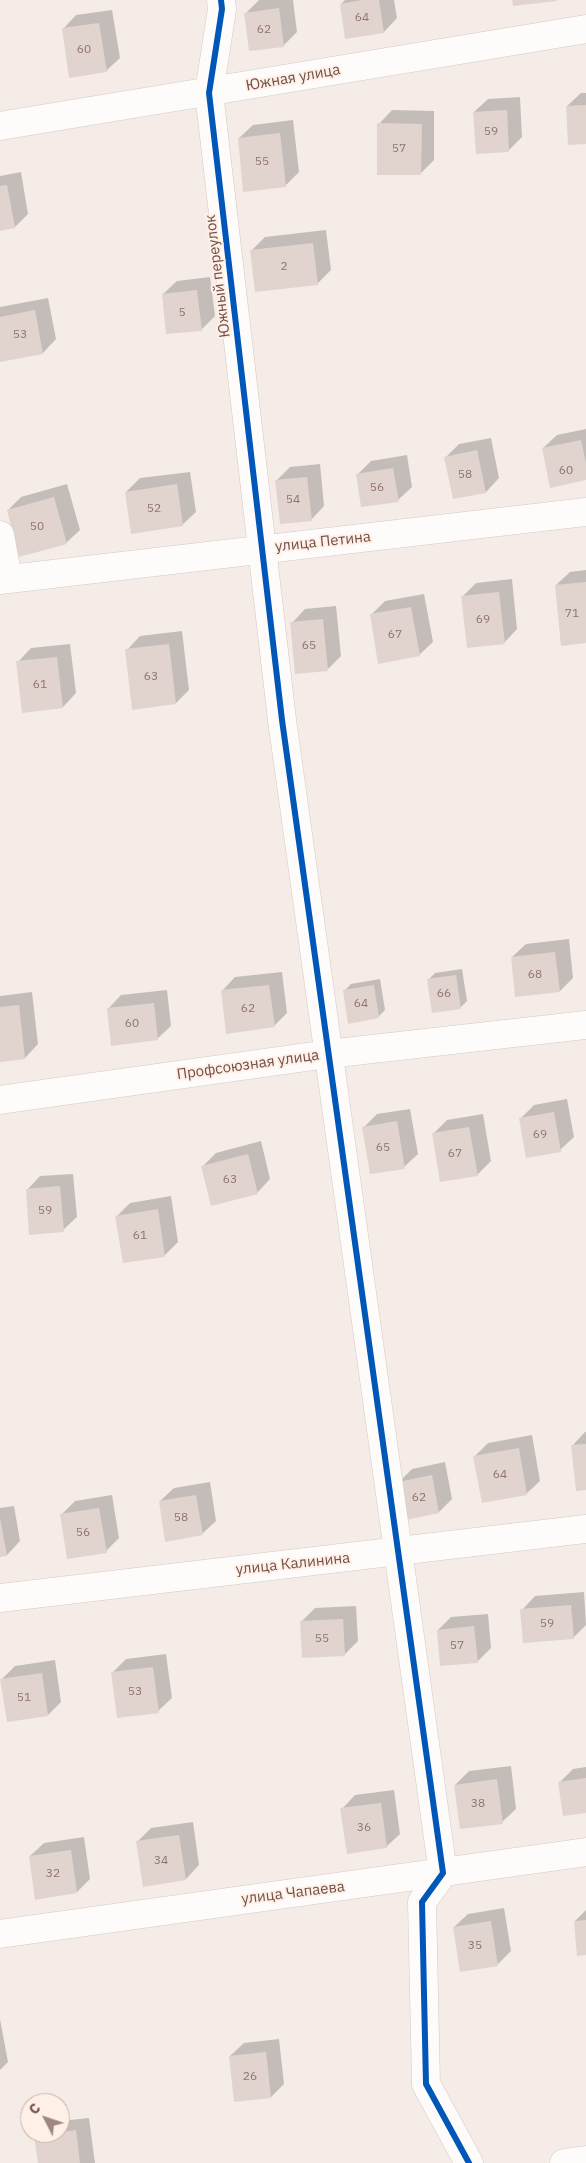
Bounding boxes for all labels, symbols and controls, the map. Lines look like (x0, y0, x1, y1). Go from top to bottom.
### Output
house number: 64 (355, 11, 369, 25)
house number: 62 (257, 23, 271, 37)
house number: 60 (77, 43, 91, 57)
street label: Южная улица (244, 61, 342, 95)
house number: 59 (484, 125, 498, 139)
house number: 57 (392, 142, 406, 156)
house number: 55 (255, 155, 269, 169)
street label: Южный переулок (202, 213, 234, 339)
house number: 2 (280, 260, 288, 274)
house number: 5 (178, 306, 186, 320)
house number: 53 (13, 328, 27, 342)
house number: 60 (559, 464, 573, 478)
house number: 58 (458, 468, 472, 482)
house number: 56 (370, 481, 384, 495)
house number: 54 (286, 493, 300, 507)
house number: 52 (147, 502, 161, 516)
house number: 50 (30, 520, 44, 534)
street label: улица Петина (274, 528, 372, 556)
house number: 71 (565, 607, 579, 621)
house number: 69 (476, 613, 490, 627)
house number: 67 (388, 628, 402, 642)
house number: 65 (302, 639, 316, 653)
house number: 63 (144, 670, 158, 684)
house number: 61 (33, 678, 47, 692)
house number: 68 (528, 968, 542, 982)
house number: 66 (437, 987, 451, 1001)
house number: 64 (354, 997, 368, 1011)
house number: 62 (241, 1002, 255, 1016)
house number: 60 (125, 1017, 139, 1031)
street label: Профсоюзная улица (176, 1046, 320, 1084)
house number: 69 (533, 1128, 547, 1142)
house number: 65 (376, 1141, 390, 1155)
house number: 67 (448, 1147, 462, 1161)
house number: 63 (223, 1173, 237, 1187)
house number: 59 (38, 1204, 52, 1218)
house number: 61 (133, 1229, 147, 1243)
house number: 64 (493, 1468, 507, 1482)
house number: 62 (412, 1491, 426, 1505)
house number: 58 (174, 1511, 188, 1525)
house number: 56 (76, 1526, 90, 1540)
street label: улица Калинина (235, 1549, 351, 1579)
house number: 59 (540, 1617, 554, 1631)
house number: 55 (315, 1632, 329, 1646)
house number: 57 (450, 1639, 464, 1653)
house number: 53 (128, 1685, 142, 1699)
house number: 51 (17, 1691, 31, 1705)
house number: 38 (471, 1797, 485, 1811)
house number: 36 (357, 1821, 371, 1835)
house number: 34 (154, 1854, 168, 1868)
house number: 32 (46, 1867, 60, 1881)
street label: улица Чапаева (240, 1878, 346, 1908)
house number: 35 (468, 1939, 482, 1953)
house number: 26 (243, 2070, 257, 2084)
north arrow (20, 2093, 70, 2143)
text: С (25, 2099, 44, 2118)

